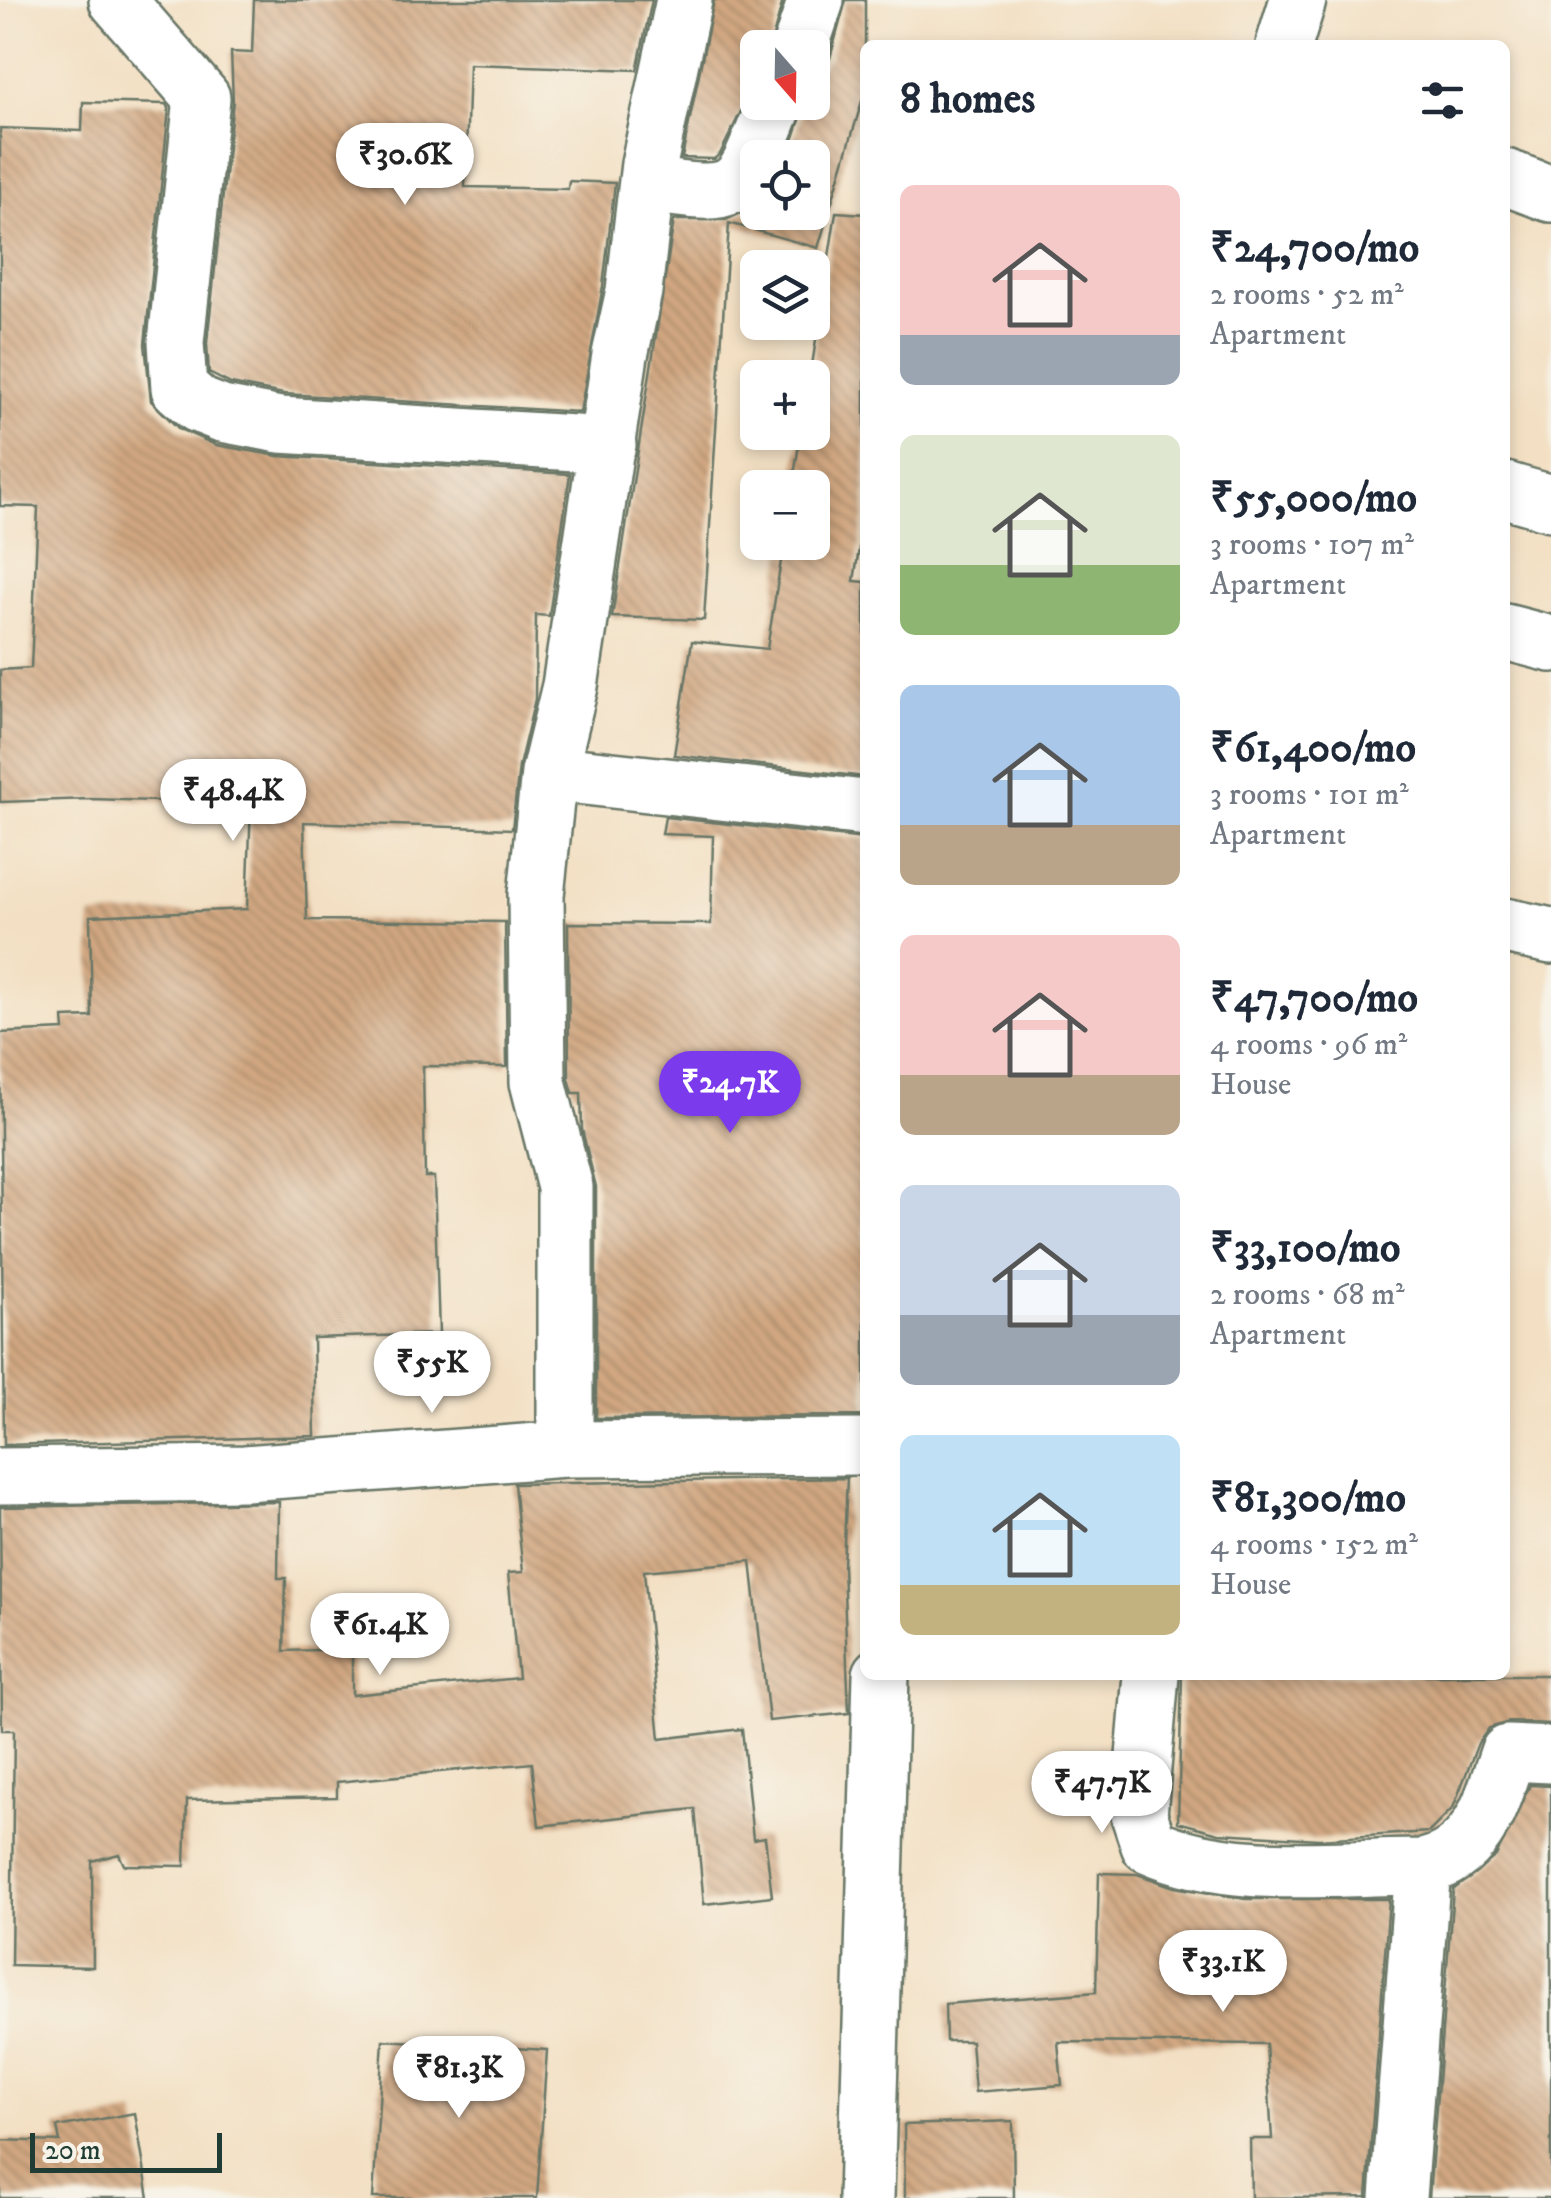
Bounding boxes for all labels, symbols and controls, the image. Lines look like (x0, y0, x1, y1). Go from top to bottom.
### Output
north arrow (740, 30, 830, 120)
map controls (740, 30, 830, 560)
icon: filters (1415, 73, 1470, 128)
text: 8 homes (900, 74, 1035, 126)
pin: ₹30.6K (324, 123, 486, 208)
text: ₹30.6K (358, 135, 452, 175)
button: locate (740, 140, 830, 230)
text: ₹24,700/mo (1210, 223, 1419, 275)
icon: home (980, 225, 1100, 345)
button: layers (740, 250, 830, 340)
text: 2 rooms · 52 m² (1210, 275, 1404, 315)
text: Apartment (1210, 315, 1346, 355)
button: + (740, 360, 830, 450)
button: − (740, 470, 830, 560)
text: ₹55,000/mo (1210, 473, 1417, 525)
icon: home (980, 475, 1100, 595)
text: 3 rooms · 107 m² (1210, 525, 1414, 565)
text: Apartment (1210, 565, 1346, 605)
text: ₹61,400/mo (1210, 723, 1416, 775)
icon: home (980, 725, 1100, 845)
pin: ₹48.4K (152, 759, 314, 844)
text: ₹48.4K (182, 771, 284, 811)
text: 3 rooms · 101 m² (1210, 775, 1409, 815)
text: Apartment (1210, 815, 1346, 855)
text: ₹47,700/mo (1210, 973, 1418, 1025)
icon: home (980, 975, 1100, 1095)
text: 4 rooms · 96 m² (1210, 1025, 1407, 1065)
pin: ₹24.7K (649, 1051, 811, 1136)
text: ₹24.7K (681, 1063, 779, 1103)
text: House (1210, 1065, 1291, 1105)
text: ₹33,100/mo (1210, 1223, 1400, 1275)
icon: home (980, 1225, 1100, 1345)
text: 2 rooms · 68 m² (1210, 1275, 1405, 1315)
text: Apartment (1210, 1315, 1346, 1355)
pin: ₹55K (373, 1331, 491, 1416)
text: ₹55K (396, 1343, 468, 1383)
text: ₹81,300/mo (1210, 1473, 1406, 1525)
icon: home (980, 1475, 1100, 1595)
text: 4 rooms · 152 m² (1210, 1525, 1418, 1565)
text: House (1210, 1565, 1291, 1605)
pin: ₹61.4K (299, 1593, 461, 1678)
text: ₹61.4K (332, 1605, 428, 1645)
pin: ₹47.7K (1021, 1751, 1183, 1836)
text: ₹47.7K (1053, 1763, 1151, 1803)
pin: ₹33.1K (1142, 1930, 1304, 2015)
text: ₹33.1K (1181, 1942, 1265, 1982)
pin: ₹81.3K (378, 2036, 540, 2121)
text: ₹81.3K (415, 2048, 503, 2088)
scale bar (30, 2128, 222, 2172)
text: 20 m (45, 2133, 101, 2168)

